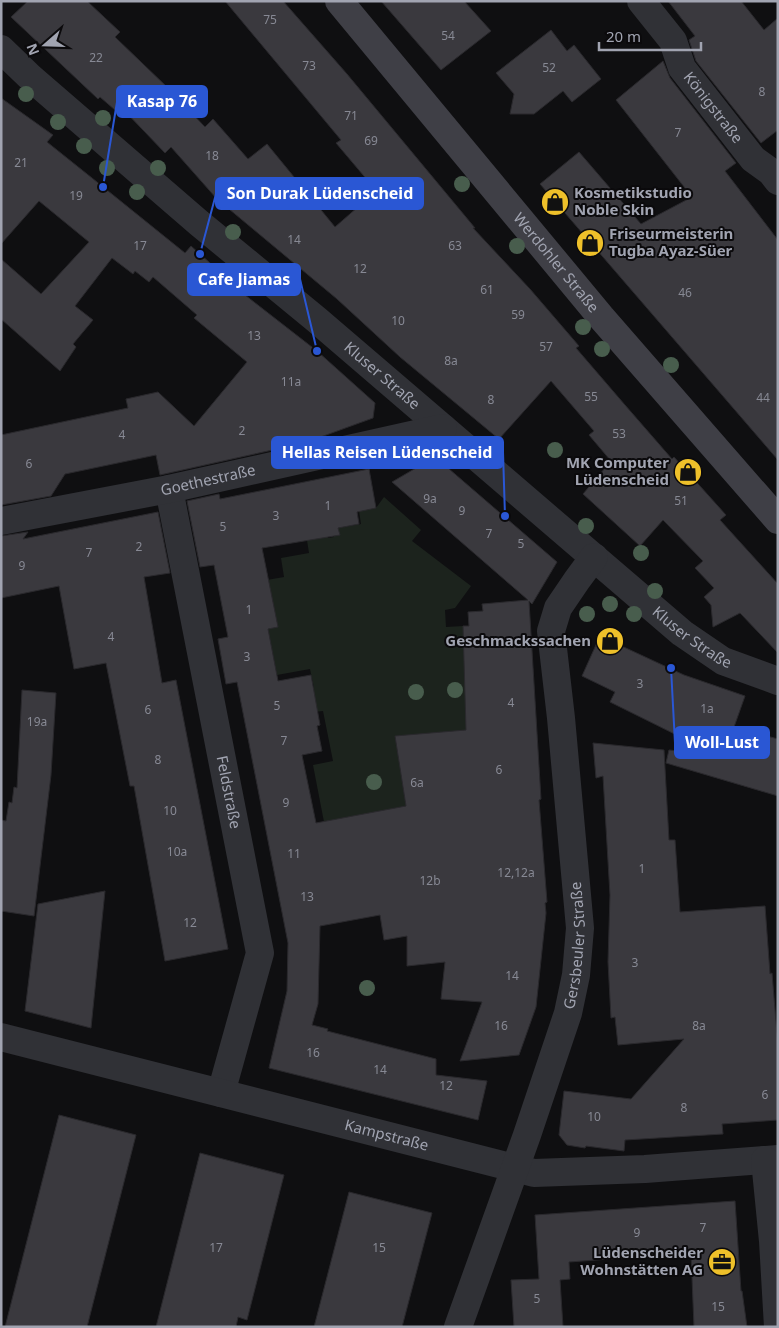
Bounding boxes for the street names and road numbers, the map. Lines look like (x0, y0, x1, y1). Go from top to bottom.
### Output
street label: Königstraße (680, 67, 748, 147)
street label: Werdohler Straße (510, 208, 604, 316)
street label: Kluser Straße (340, 337, 425, 413)
street label: Goethestraße (159, 459, 257, 499)
street label: Kluser Straße (649, 601, 734, 672)
street label: Feldstraße (212, 754, 246, 830)
street label: Gersbeuler Straße (558, 881, 589, 1011)
street label: Kampstraße (343, 1114, 431, 1155)

